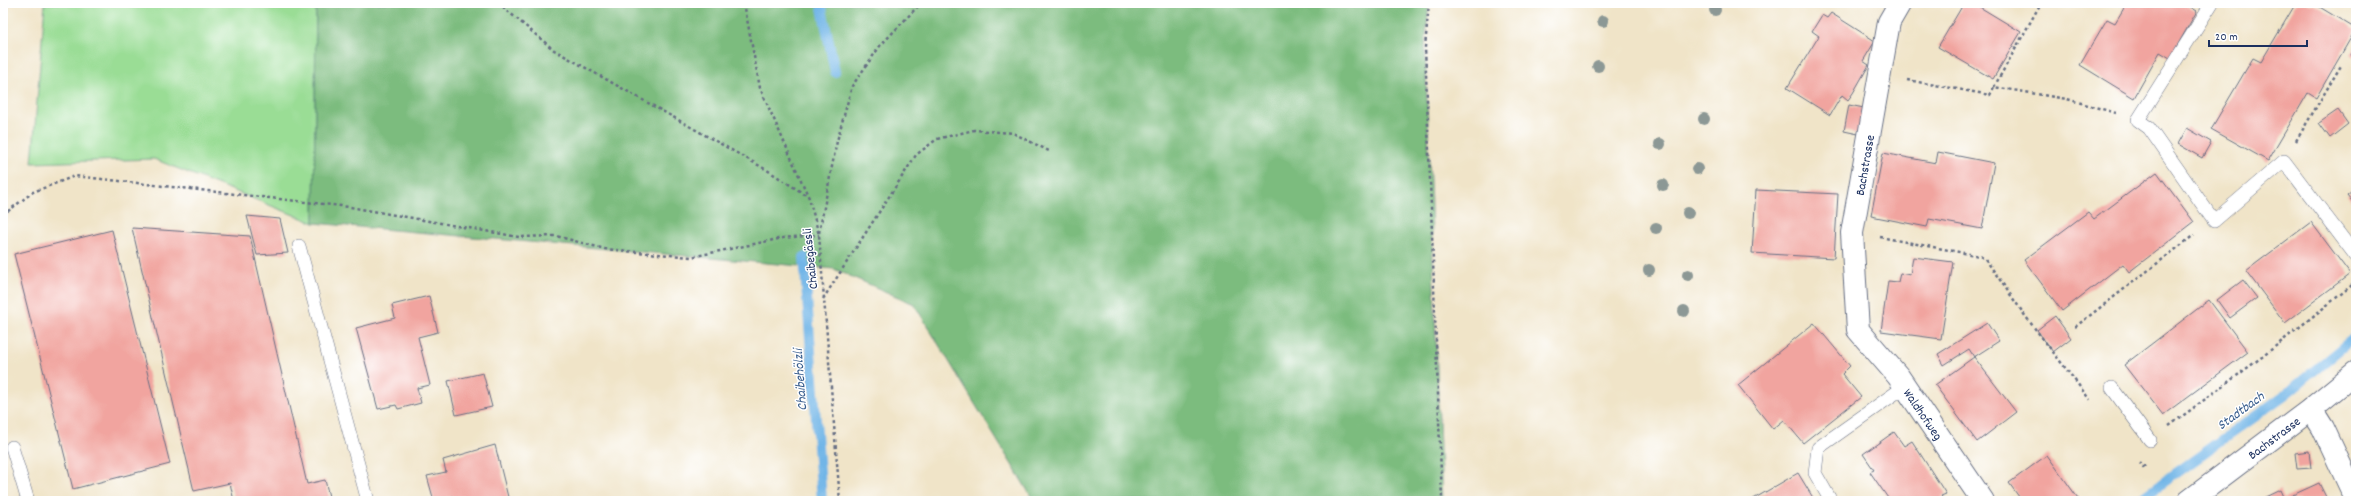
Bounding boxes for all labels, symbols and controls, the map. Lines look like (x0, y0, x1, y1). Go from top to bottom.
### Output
scale bar (2209, 22, 2307, 48)
text: 20 m (2215, 29, 2238, 46)
street label: Bachstrasse (1852, 133, 1881, 197)
street label: Chaibegässli (799, 227, 824, 290)
water label: Chaibehölzli (789, 346, 813, 411)
street label: Waldhofweg (1897, 385, 1946, 445)
water label: Stadtbach (2213, 387, 2269, 436)
street label: Bachstrasse (2245, 413, 2306, 465)

